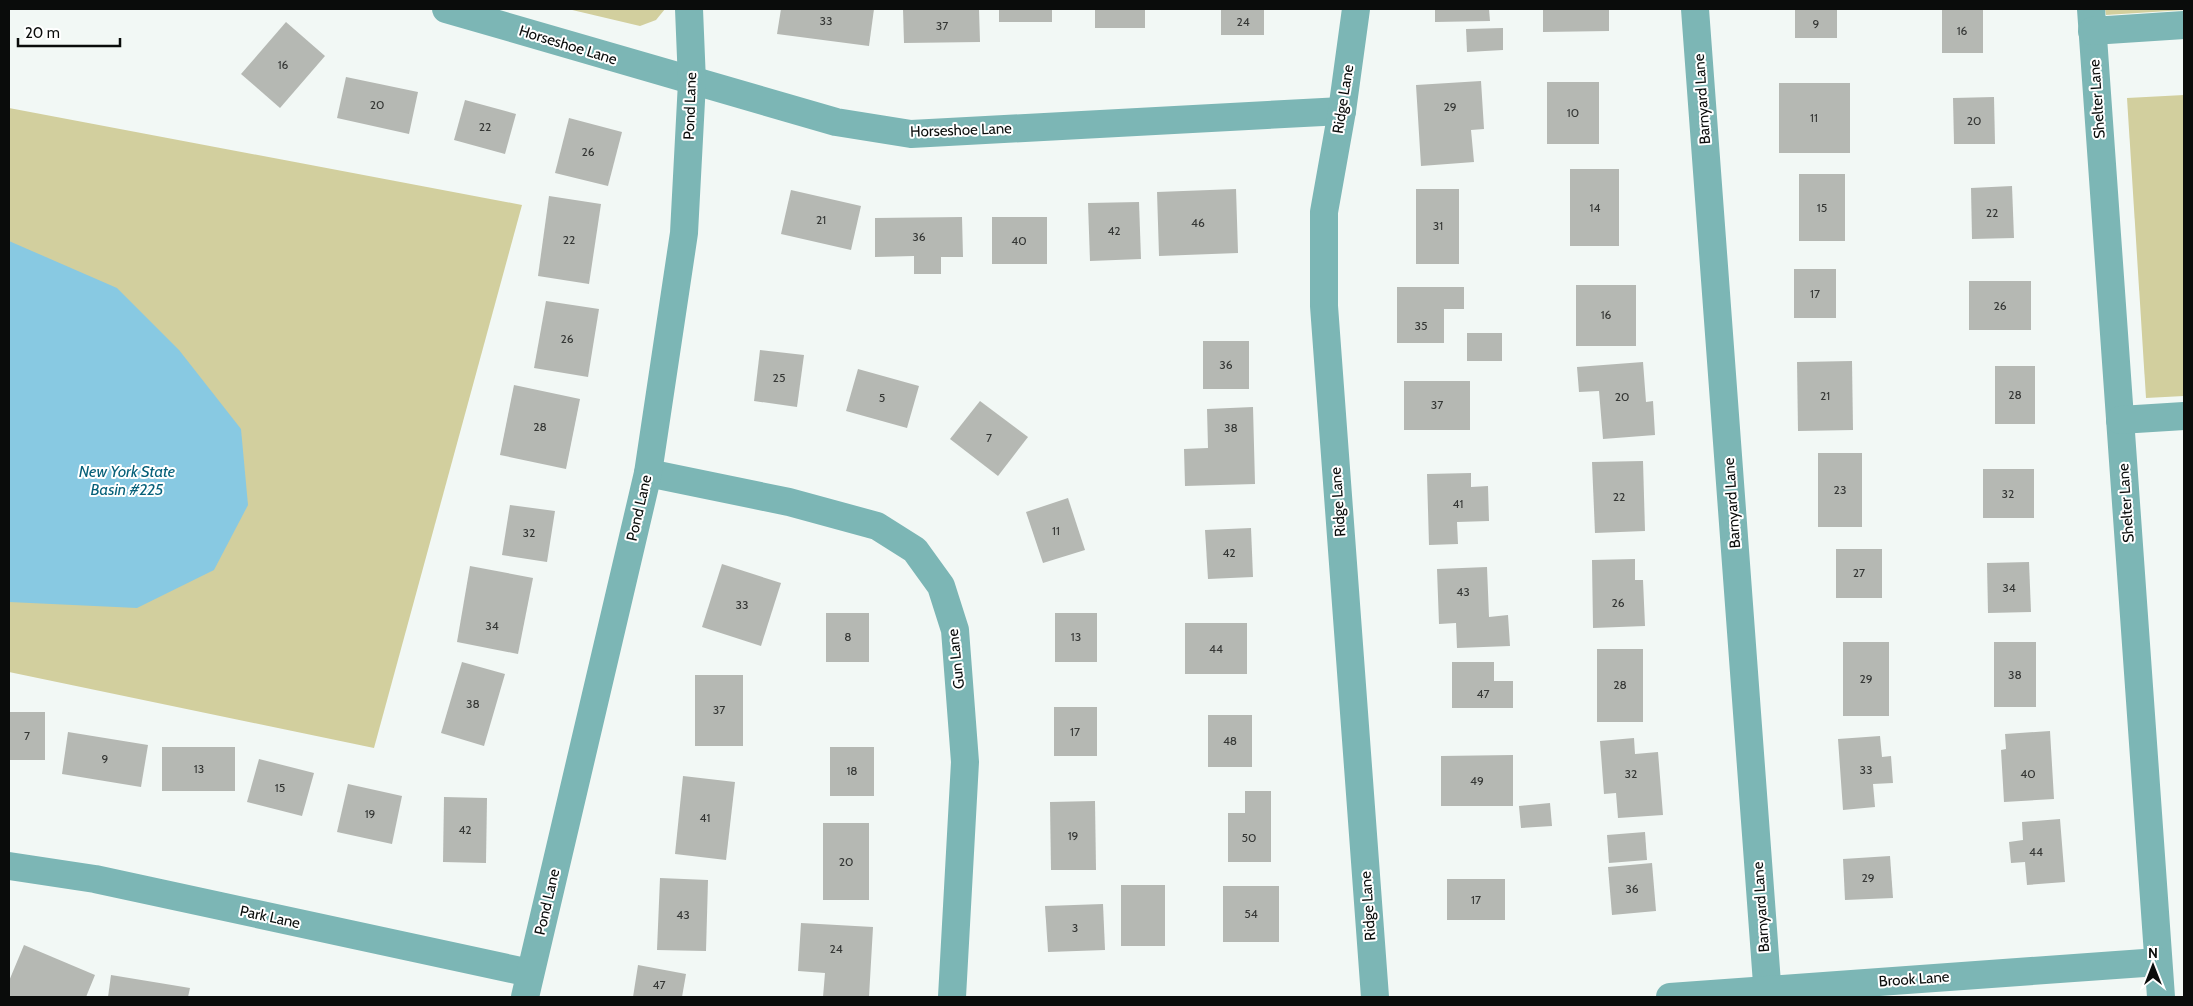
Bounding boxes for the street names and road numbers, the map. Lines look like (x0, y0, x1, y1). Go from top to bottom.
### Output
street label: Horseshoe Lane (517, 22, 620, 69)
street label: Barnyard Lane (1690, 53, 1714, 145)
street label: Shelter Lane (2085, 58, 2109, 139)
street label: Ridge Lane (1329, 63, 1357, 135)
street label: Pond Lane (680, 72, 700, 140)
street label: Horseshoe Lane (910, 119, 1012, 141)
street label: Barnyard Lane (1720, 457, 1744, 549)
street label: Shelter Lane (2114, 462, 2138, 543)
street label: Ridge Lane (1327, 466, 1349, 537)
street label: Pond Lane (623, 473, 655, 543)
street label: Gun Lane (944, 628, 968, 690)
street label: Barnyard Lane (1749, 861, 1773, 953)
street label: Pond Lane (531, 867, 563, 937)
street label: Ridge Lane (1357, 870, 1379, 941)
street label: Park Lane (238, 902, 302, 932)
street label: Brook Lane (1878, 968, 1950, 990)

